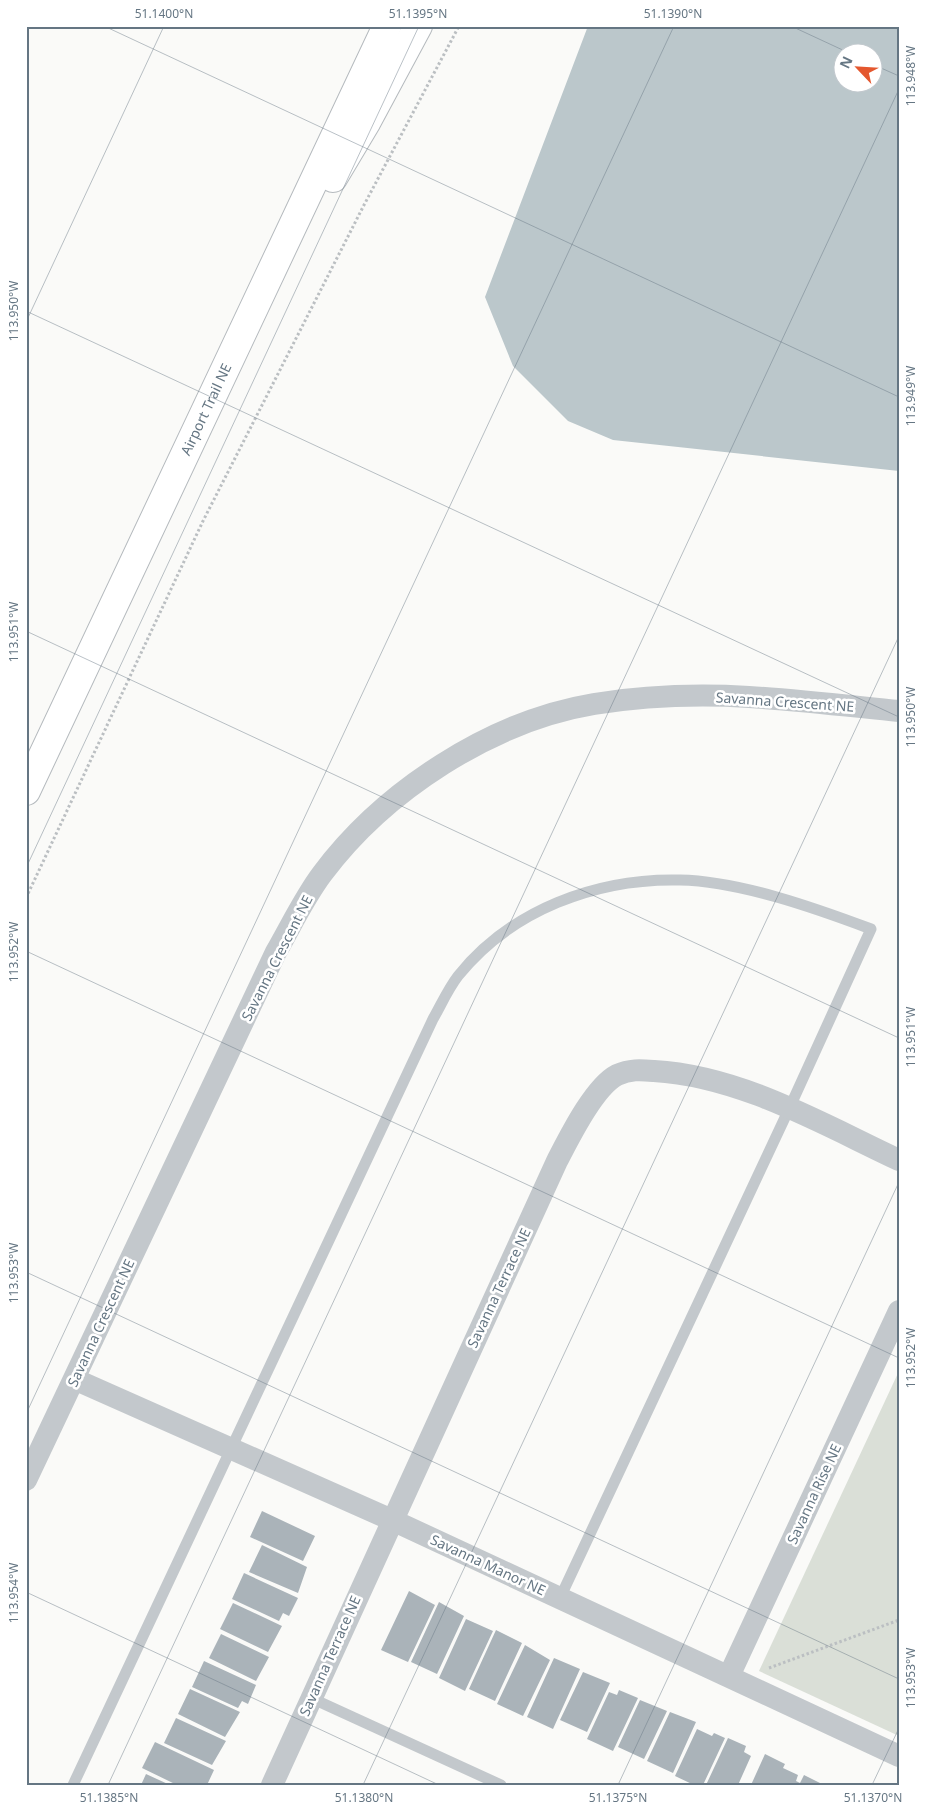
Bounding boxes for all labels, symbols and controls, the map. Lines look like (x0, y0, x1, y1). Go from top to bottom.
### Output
text: 51.1400°N (135, 5, 193, 22)
text: 51.1395°N (389, 5, 447, 22)
text: 51.1390°N (644, 5, 702, 22)
north arrow (832, 42, 882, 92)
text: 113.948°W (902, 46, 919, 106)
text: N (835, 53, 857, 71)
text: 113.950°W (5, 281, 22, 341)
street label: Airport Trail NE (176, 360, 236, 458)
text: 113.949°W (902, 366, 919, 426)
text: 113.951°W (5, 602, 22, 662)
street label: Savanna Crescent NE (715, 687, 855, 716)
text: 113.950°W (902, 687, 919, 747)
street label: Savanna Crescent NE (237, 892, 316, 1024)
text: 113.952°W (5, 922, 22, 982)
text: 113.951°W (902, 1007, 919, 1067)
street label: Savanna Terrace NE (463, 1225, 535, 1351)
text: 113.953°W (5, 1243, 22, 1303)
street label: Savanna Crescent NE (63, 1256, 138, 1390)
text: 113.952°W (902, 1328, 919, 1388)
street label: Savanna Rise NE (782, 1441, 845, 1547)
street label: Savanna Manor NE (428, 1530, 549, 1600)
text: 113.954°W (5, 1563, 22, 1623)
street label: Savanna Terrace NE (294, 1593, 365, 1719)
text: 113.953°W (902, 1648, 919, 1708)
text: 51.1385°N (80, 1789, 138, 1806)
text: 51.1380°N (335, 1789, 393, 1806)
text: 51.1375°N (589, 1789, 647, 1806)
text: 51.1370°N (844, 1789, 902, 1806)

